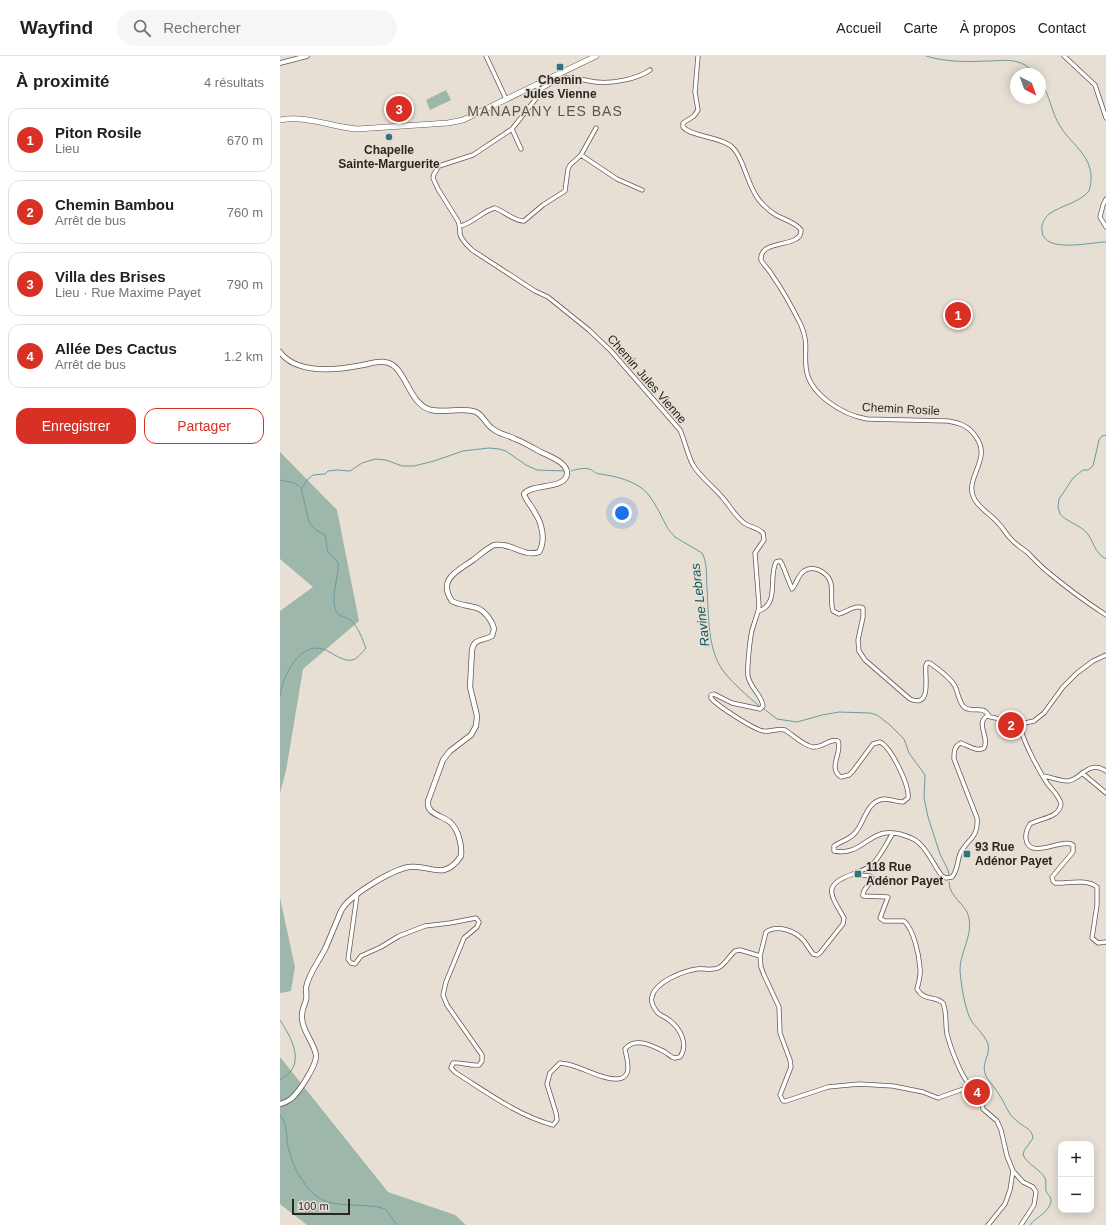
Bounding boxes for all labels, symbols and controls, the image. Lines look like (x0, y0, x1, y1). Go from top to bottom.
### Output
search box (117, 10, 397, 46)
text: Wayfind (20, 17, 93, 38)
icon: search (131, 17, 153, 39)
text: Rechercher (163, 19, 241, 36)
text: Accueil (836, 20, 881, 36)
text: Carte (903, 20, 938, 36)
text: À propos (960, 20, 1016, 36)
text: Contact (1038, 20, 1086, 36)
marker: Chemin Jules Vienne (555, 62, 565, 72)
north arrow (1010, 68, 1046, 104)
text: À proximité (16, 72, 110, 91)
place label: Chemin Jules Vienne (523, 73, 597, 101)
text: 4 résultats (204, 75, 264, 90)
pin: 3 (386, 94, 412, 124)
district label: MANAPANY LES BAS (467, 103, 623, 119)
text: Piton Rosile (55, 124, 142, 141)
marker: Chapelle Sainte-Marguerite (384, 132, 394, 142)
text: 1 (26, 133, 34, 148)
text: 670 m (227, 133, 263, 148)
text: Lieu (55, 141, 80, 156)
place label: Chapelle Sainte-Marguerite (338, 143, 440, 171)
text: Chemin Bambou (55, 196, 174, 213)
text: 2 (26, 205, 34, 220)
text: 760 m (227, 205, 263, 220)
text: Arrêt de bus (55, 213, 126, 228)
text: Villa des Brises (55, 268, 166, 285)
text: 3 (26, 277, 34, 292)
text: 790 m (227, 277, 263, 292)
text: Lieu · Rue Maxime Payet (55, 285, 201, 300)
pin: 1 (945, 300, 971, 330)
street label: Chemin Jules Vienne (605, 332, 690, 427)
text: Allée Des Cactus (55, 340, 177, 357)
text: 4 (26, 349, 34, 364)
text: 1.2 km (224, 349, 263, 364)
text: Arrêt de bus (55, 357, 126, 372)
street label: Chemin Rosile (862, 400, 941, 418)
button: Enregistrer (16, 408, 136, 444)
button: Partager (144, 408, 264, 444)
your location (612, 503, 632, 523)
water label: Ravine Lebras (687, 562, 713, 648)
pin: 2 (998, 710, 1024, 740)
place label: 93 Rue Adénor Payet (975, 840, 1052, 868)
marker: 93 Rue Adénor Payet (962, 849, 972, 859)
place label: 118 Rue Adénor Payet (866, 860, 943, 888)
marker: 118 Rue Adénor Payet (853, 869, 863, 879)
pin: 4 (964, 1077, 990, 1107)
map controls (1058, 1141, 1094, 1213)
button: + (1058, 1141, 1094, 1177)
button: − (1058, 1177, 1094, 1213)
scale bar (292, 1197, 350, 1216)
text: 100 m (298, 1200, 329, 1212)

